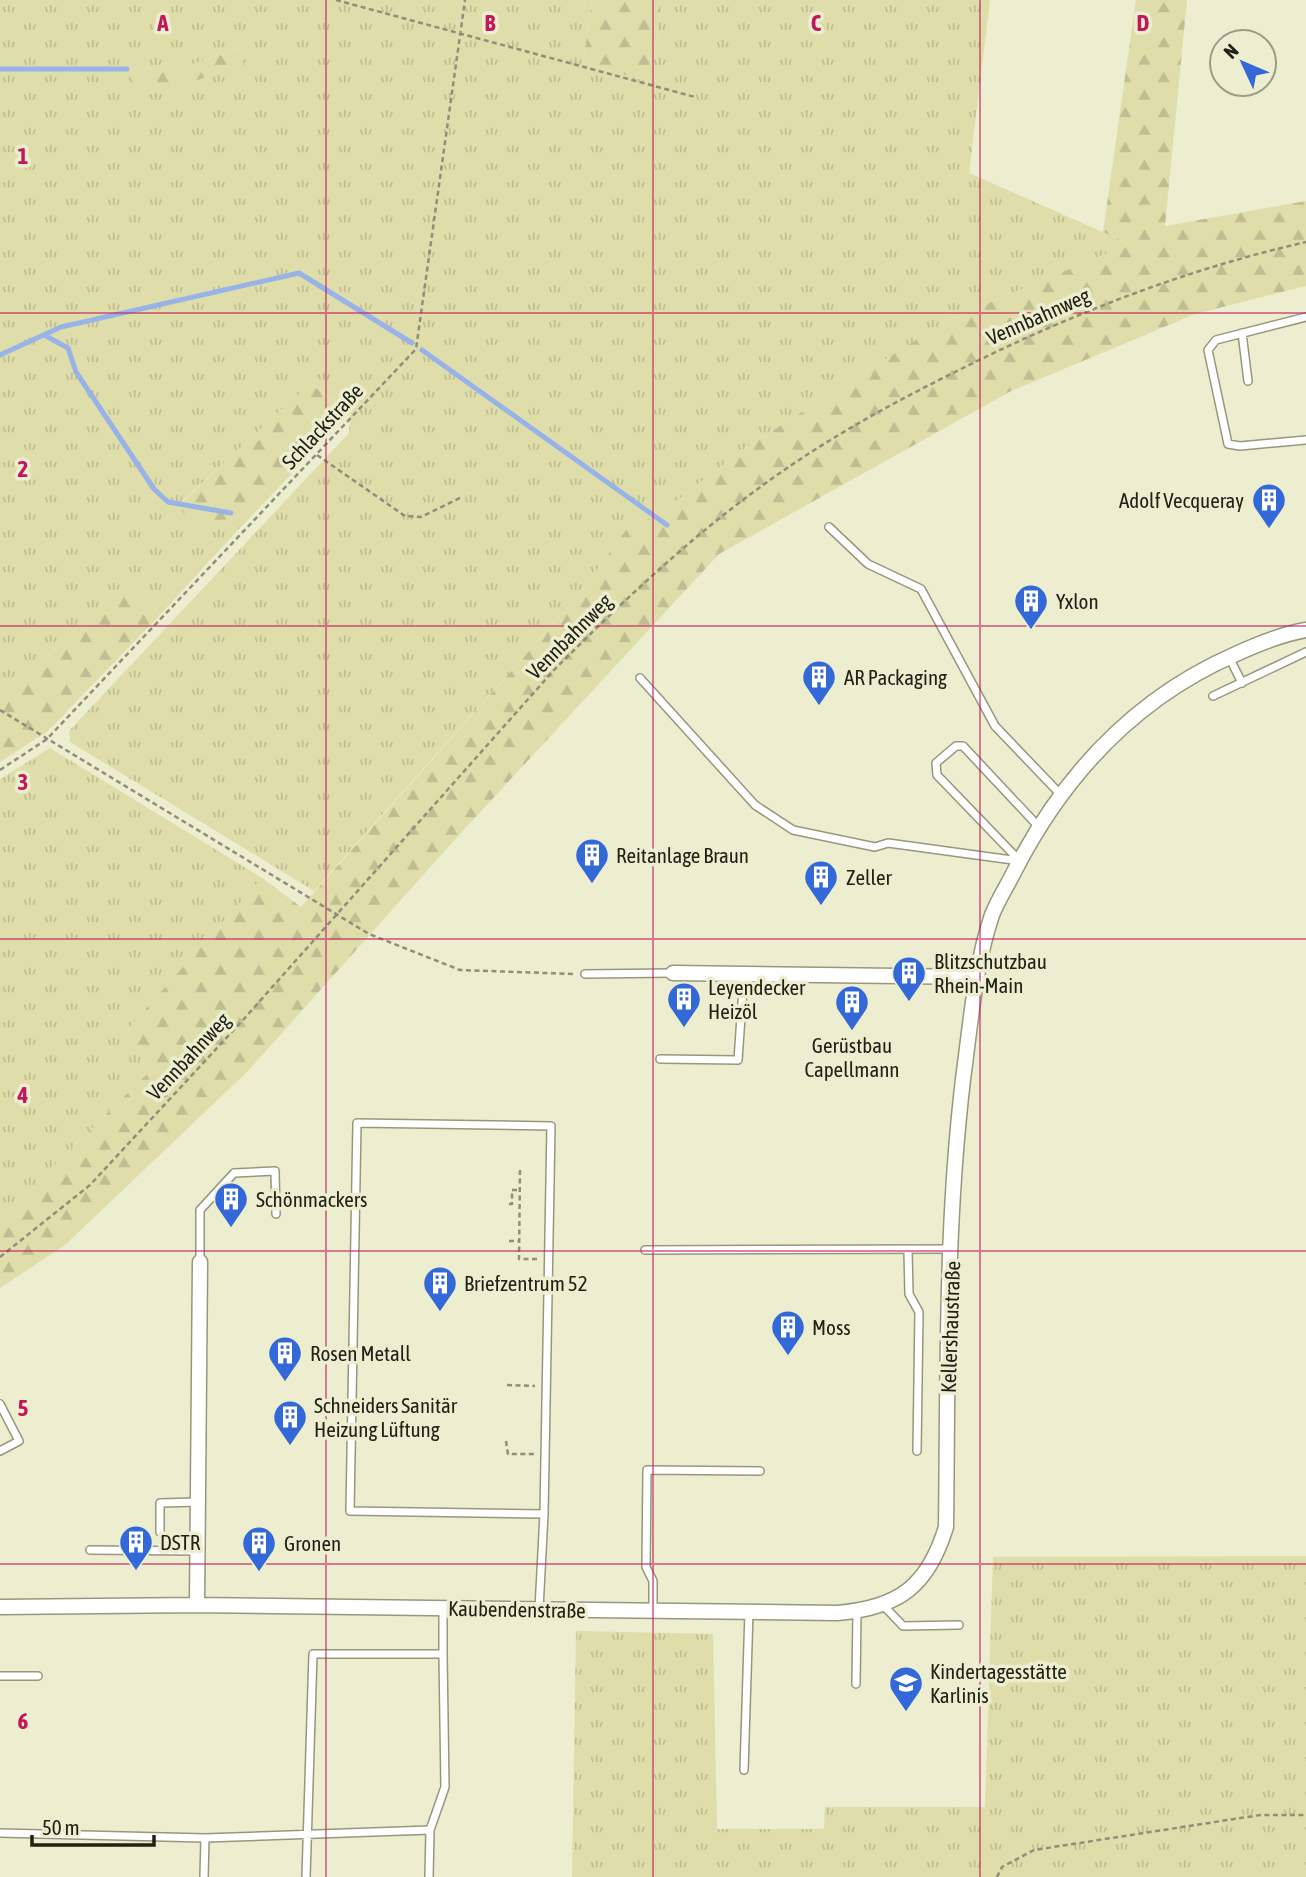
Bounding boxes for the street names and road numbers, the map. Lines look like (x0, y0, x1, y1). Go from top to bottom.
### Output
street label: Vennbahnweg (983, 283, 1093, 349)
street label: Schlackstraße (277, 378, 367, 474)
street label: Vennbahnweg (521, 588, 617, 684)
street label: Vennbahnweg (142, 1007, 234, 1105)
street label: Kellershaustraße (936, 1261, 964, 1393)
street label: Kaubendenstraße (448, 1596, 586, 1622)

